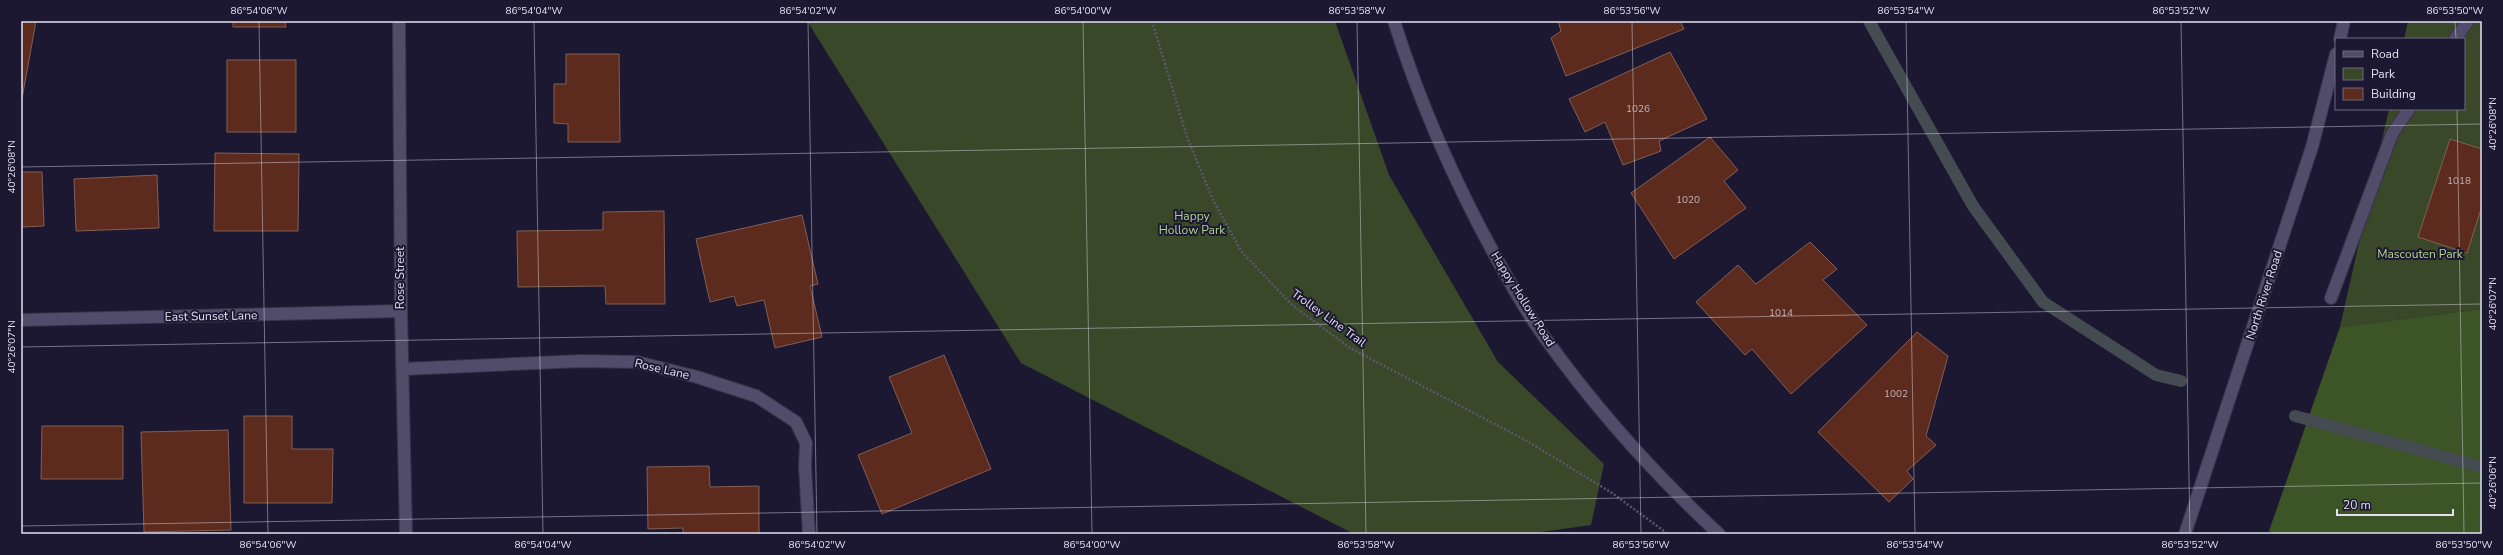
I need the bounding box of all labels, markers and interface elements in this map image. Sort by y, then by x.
text: 86°54'06"W [231,4,287,18]
text: 86°54'04"W [506,4,562,18]
text: 86°54'02"W [780,4,836,18]
text: 86°54'00"W [1055,4,1111,18]
text: 86°53'58"W [1329,4,1385,18]
text: 86°53'56"W [1604,4,1660,18]
text: 86°53'54"W [1878,4,1934,18]
text: 86°53'52"W [2153,4,2209,18]
text: 86°53'50"W [2427,4,2483,18]
legend [2335,38,2465,110]
text: Road [2371,46,2399,62]
text: Park [2371,66,2396,82]
text: Building [2371,86,2416,102]
text: 40°26'08"N [2486,97,2500,151]
house number: 1026 [1626,102,1650,116]
text: 40°26'08"N [5,140,19,194]
house number: 1018 [2447,174,2471,188]
house number: 1020 [1676,193,1700,207]
park label: Happy Hollow Park [1159,208,1226,238]
street label: Rose Street [392,246,408,309]
park label: Mascouten Park [2377,246,2464,262]
street label: Happy Hollow Road [1487,248,1559,350]
street label: North River Road [2242,248,2286,342]
text: 40°26'07"N [2486,277,2500,331]
street label: Trolley Line Trail [1288,285,1370,351]
house number: 1014 [1769,306,1793,320]
street label: East Sunset Lane [165,307,257,325]
text: 40°26'07"N [5,320,19,374]
street label: Rose Lane [633,355,691,383]
house number: 1002 [1884,387,1908,401]
text: 40°26'06"N [2486,456,2500,510]
scale bar [2337,491,2453,517]
text: 20 m [2343,497,2371,513]
text: 86°54'06"W [240,538,296,552]
text: 86°54'04"W [515,538,571,552]
text: 86°54'02"W [789,538,845,552]
text: 86°54'00"W [1064,538,1120,552]
text: 86°53'58"W [1338,538,1394,552]
text: 86°53'56"W [1613,538,1669,552]
text: 86°53'54"W [1887,538,1943,552]
text: 86°53'52"W [2162,538,2218,552]
text: 86°53'50"W [2436,538,2492,552]

